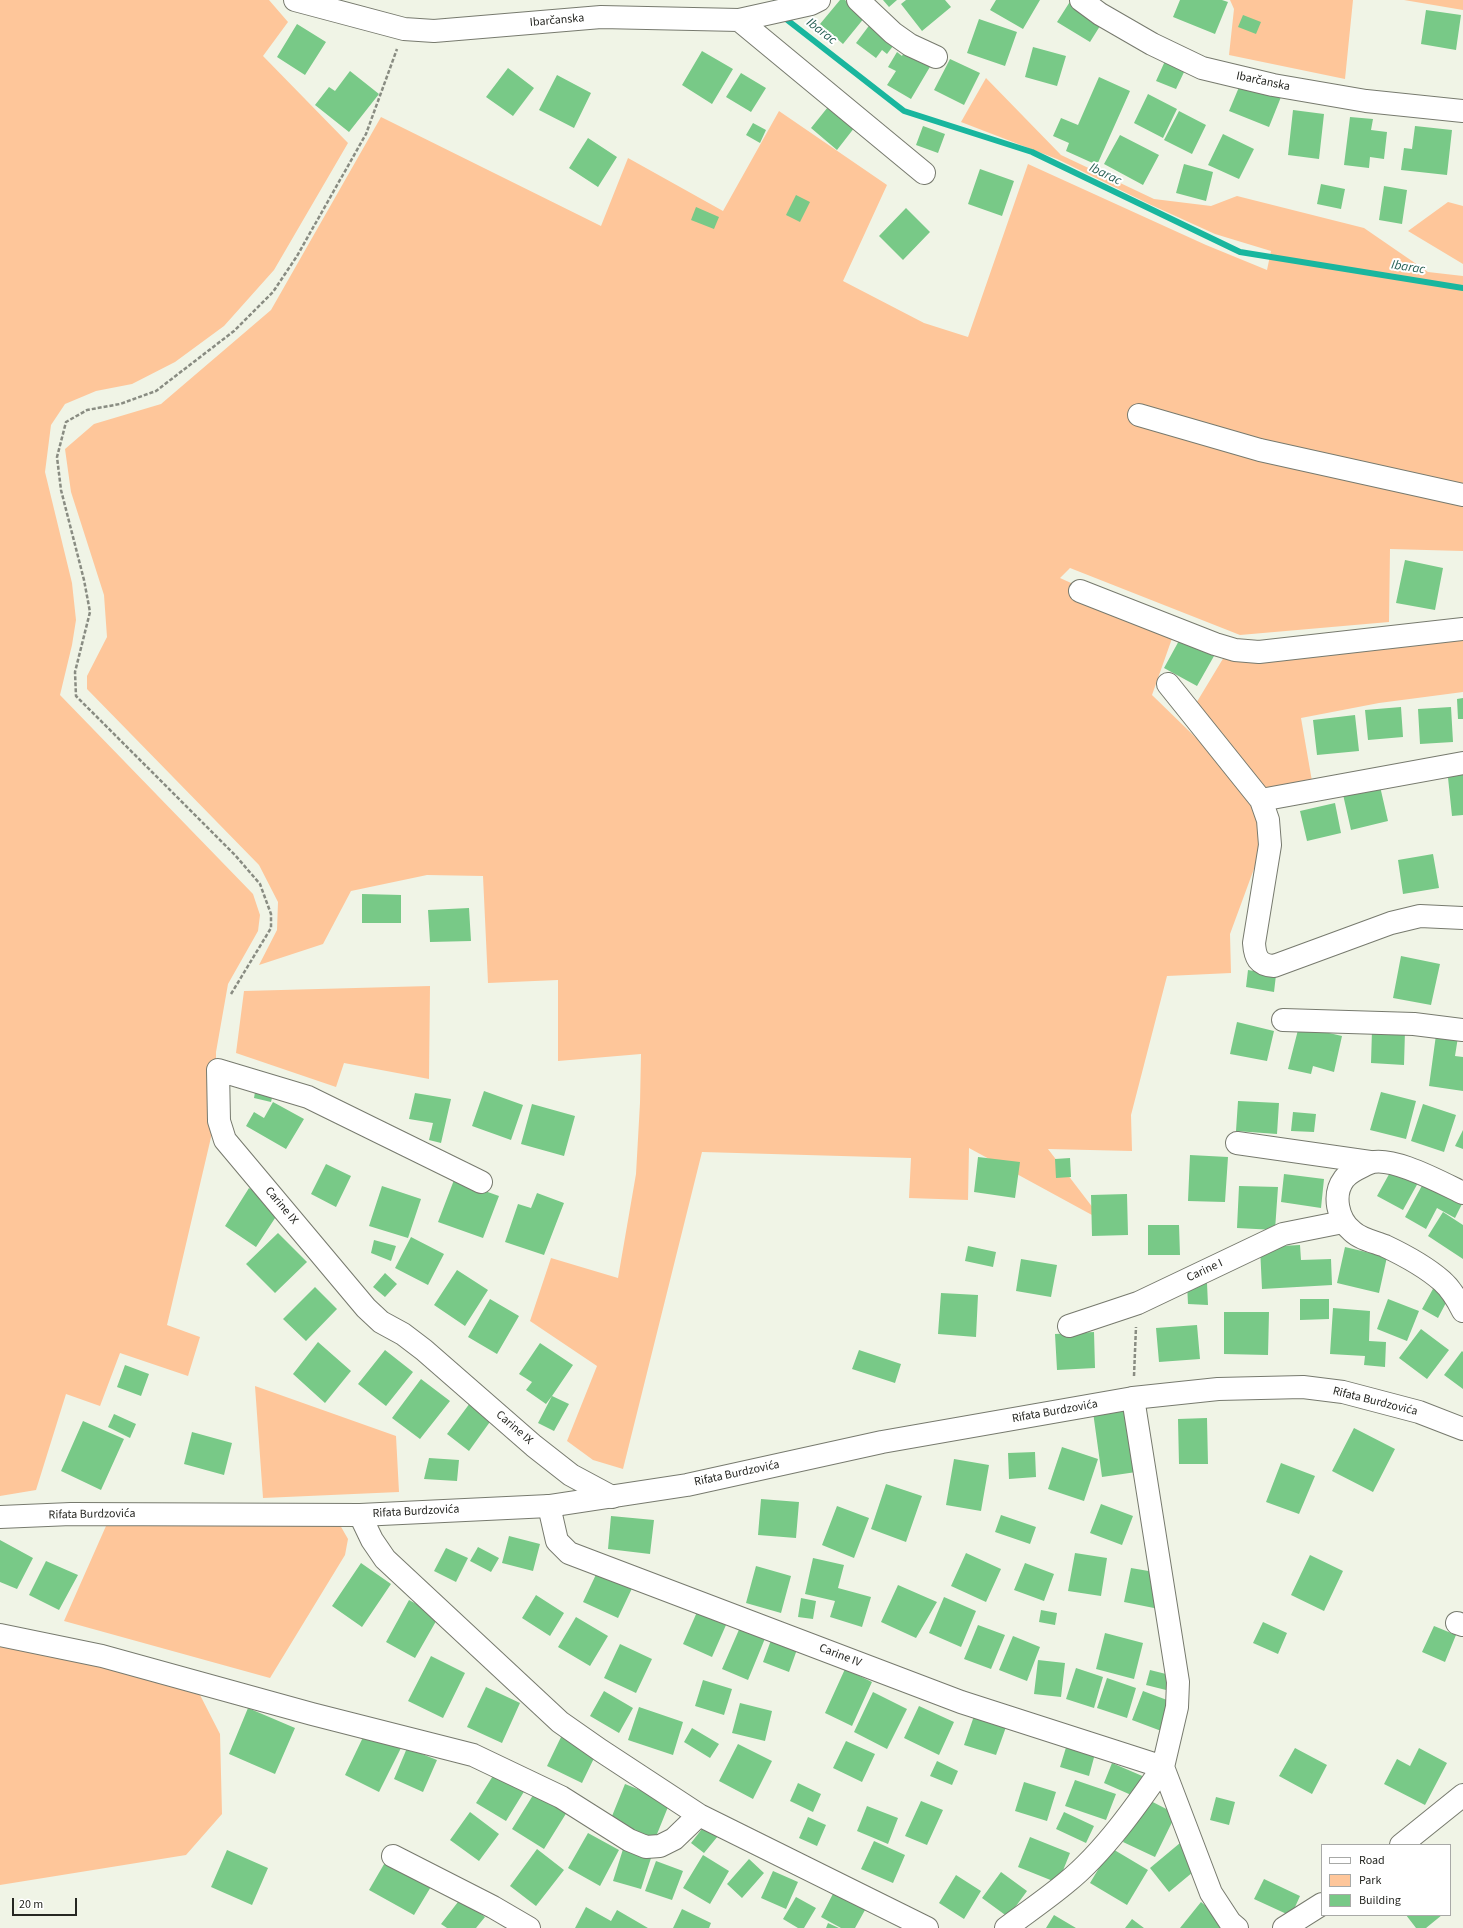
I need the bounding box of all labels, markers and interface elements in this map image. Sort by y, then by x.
street label: Ibarčanska [529,11,585,31]
water label: Ibarac [803,15,839,49]
street label: Ibarčanska [1235,69,1291,95]
water label: Ibarac [1086,161,1124,189]
water label: Ibarac [1390,258,1426,278]
street label: Carine IX [261,1184,301,1228]
street label: Carine I [1185,1256,1225,1286]
street label: Rifata Burdzovića [1331,1385,1419,1419]
street label: Rifata Burdzovića [1011,1397,1099,1427]
street label: Carine IX [493,1408,535,1448]
street label: Rifata Burdzovića [693,1458,781,1490]
street label: Rifata Burdzovića [372,1503,460,1521]
street label: Rifata Burdzovića [48,1507,136,1523]
street label: Carine IV [817,1641,863,1671]
legend [1321,1844,1451,1916]
text: Road [1359,1852,1385,1869]
text: Park [1359,1872,1381,1889]
scale bar [14,1890,79,1916]
text: Building [1359,1892,1401,1909]
text: 20 m [19,1896,43,1913]

